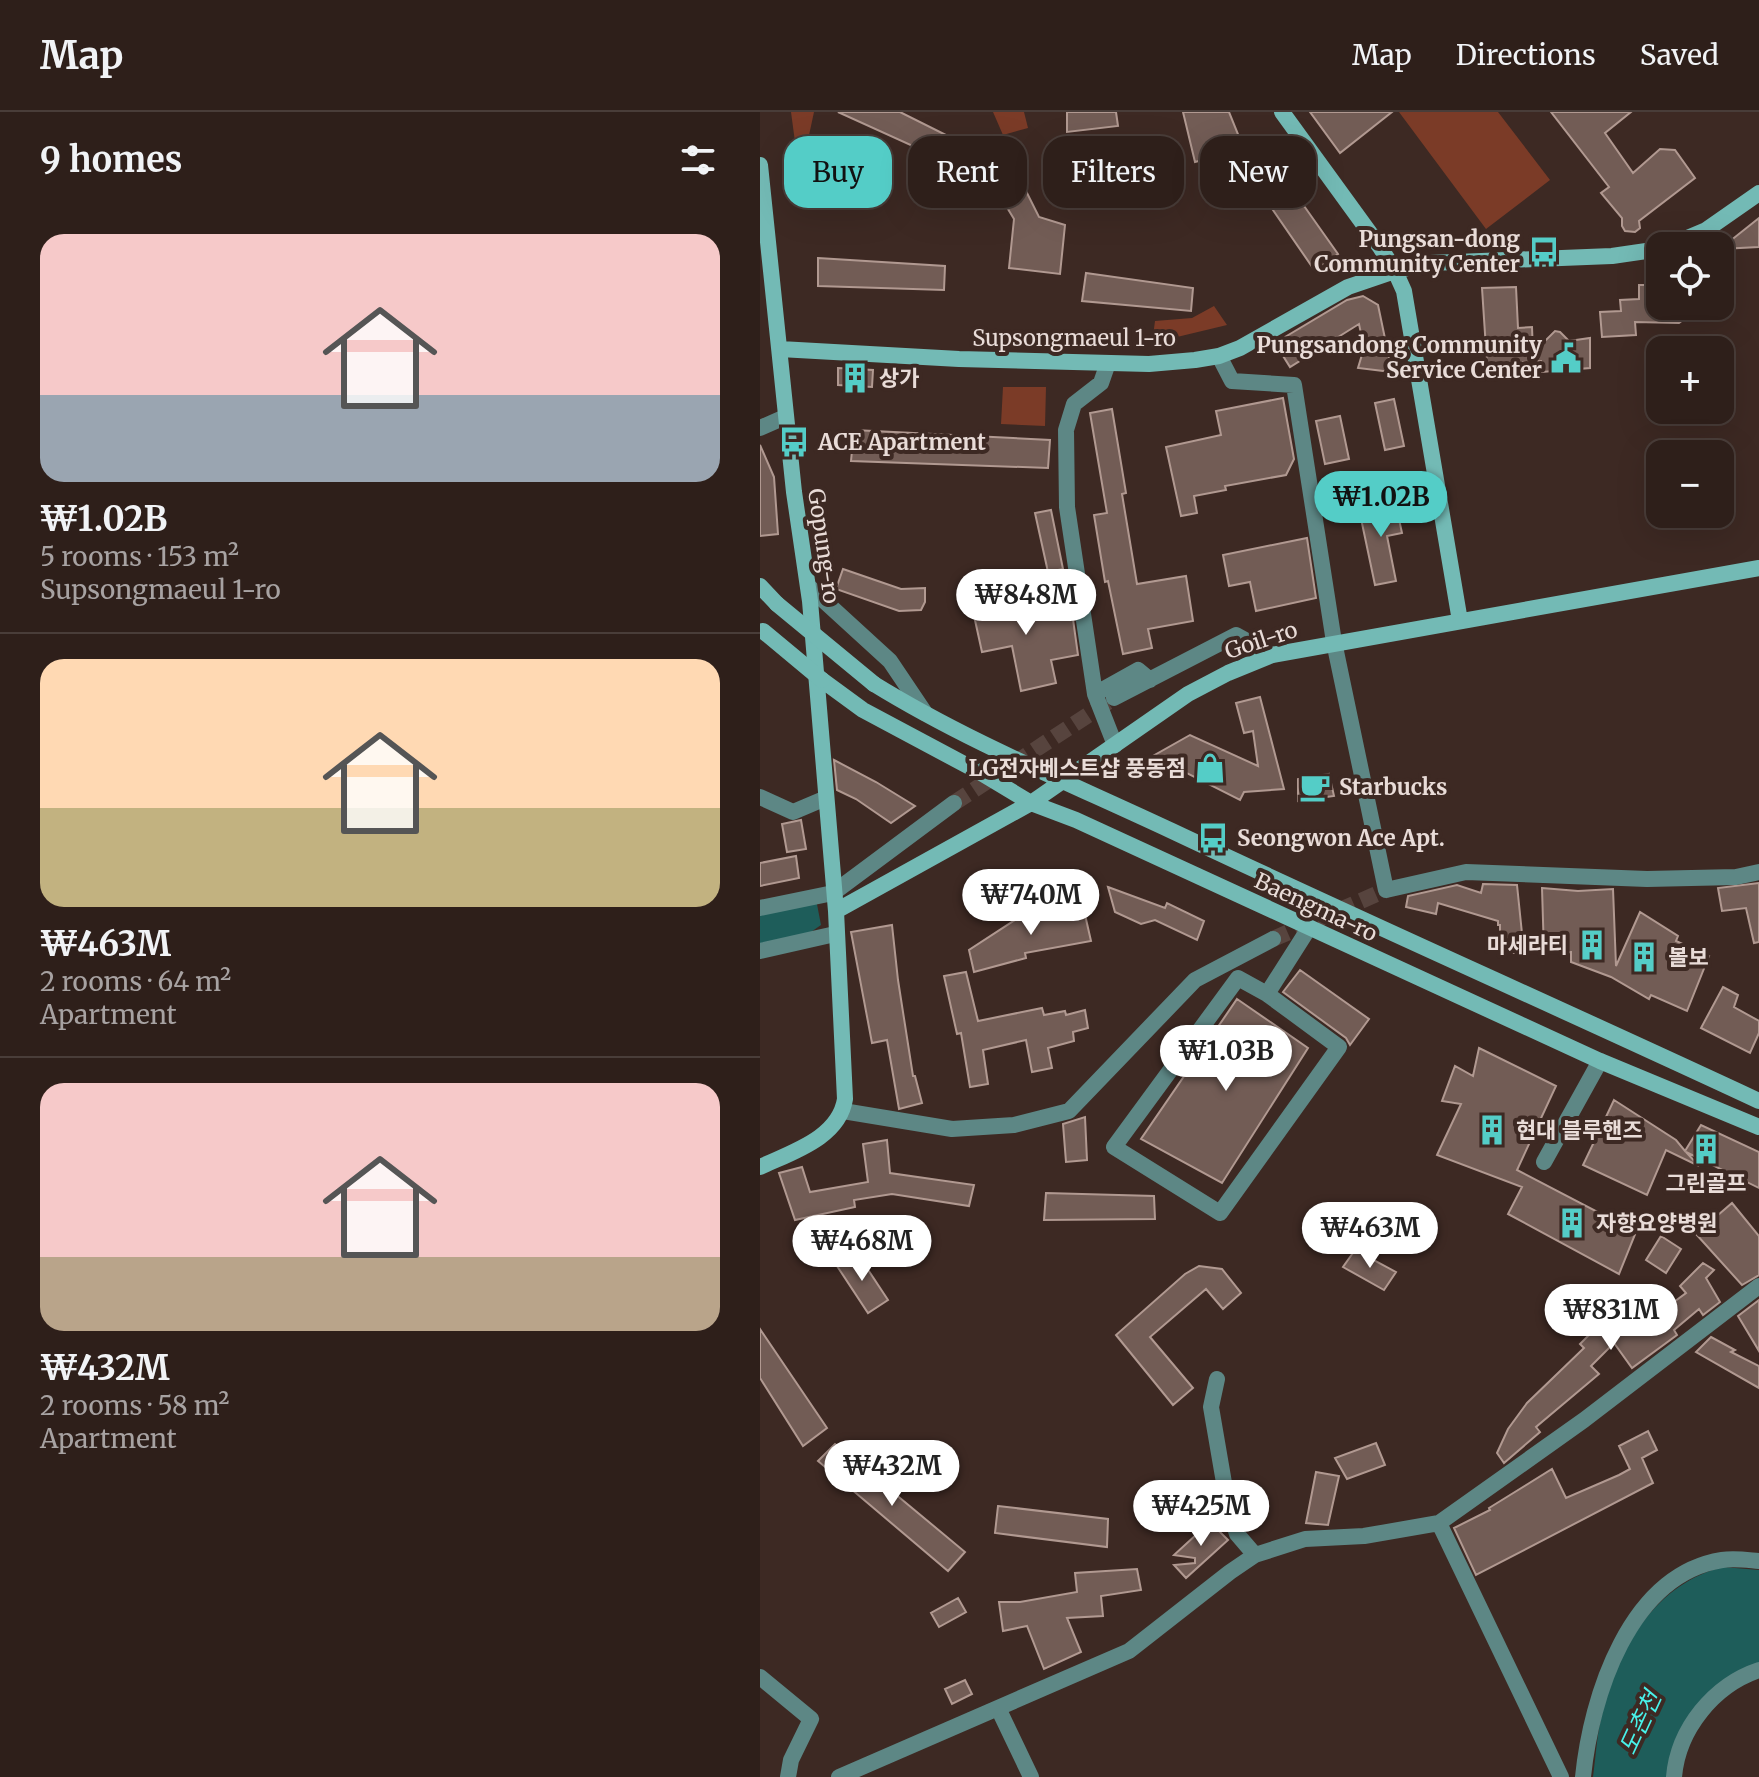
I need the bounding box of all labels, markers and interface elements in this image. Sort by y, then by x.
text: Map [40,32,124,79]
text: Map [1352,37,1412,73]
text: Directions [1456,37,1596,73]
text: Saved [1640,37,1719,73]
chip: Buy [784,136,892,208]
chip: Rent [908,136,1027,208]
chip: Filters [1043,136,1184,208]
chip: New [1200,136,1316,208]
icon: filters [676,138,720,182]
text: 9 homes [40,139,182,181]
place label: Pungsan-dong Community Center [1314,225,1520,278]
map controls [1646,232,1734,528]
button: locate [1646,232,1734,320]
bus stop icon: Pungsan-dong Community Center [1527,235,1561,269]
icon: home [308,286,452,430]
street label: Supsongmaeul 1-ro [972,324,1176,352]
place label: Pungsandong Community Service Center [1256,331,1543,384]
button: + [1646,336,1734,424]
public building icon: Pungsandong Community Service Center [1549,341,1583,375]
building icon: 상가 [838,361,872,395]
place label: 상가 [879,364,919,392]
bus stop icon: ACE Apartment [777,425,811,459]
place label: ACE Apartment [817,428,986,456]
button: − [1646,440,1734,528]
pin: ₩1.02B [1316,471,1446,539]
text: ₩1.02B [1332,480,1430,513]
street label: Gopung-ro [802,487,846,606]
text: ₩1.02B [40,498,167,540]
text: 5 rooms · 153 m² [40,540,239,573]
pin: ₩848M [970,569,1082,637]
text: Supsongmaeul 1-ro [40,573,281,606]
text: ₩848M [974,578,1078,611]
street label: Goil-ro [1221,615,1301,665]
icon: home [308,711,452,855]
shop icon: LG전자베스트샵 풍동점 [1193,751,1227,785]
place label: LG전자베스트샵 풍동점 [968,754,1186,782]
cafe icon: Starbucks [1298,770,1332,804]
place label: Starbucks [1339,773,1447,801]
bus stop icon: Seongwon Ace Apt. [1196,821,1230,855]
place label: Seongwon Ace Apt. [1237,824,1445,852]
street label: Baengma-ro [1250,866,1382,948]
pin: ₩740M [975,869,1087,937]
text: ₩740M [980,878,1082,911]
text: ₩463M [40,923,171,965]
building icon: 마세라티 [1575,928,1609,962]
place label: 마세라티 [1487,931,1568,959]
building icon: 볼보 [1627,940,1661,974]
place label: 볼보 [1668,943,1708,971]
text: 2 rooms · 64 m² [40,965,231,998]
text: Apartment [40,998,177,1031]
pin: ₩1.03B [1161,1025,1291,1093]
text: ₩1.03B [1178,1034,1274,1067]
building icon: 현대 블루핸즈 [1475,1113,1509,1147]
place label: 현대 블루핸즈 [1516,1116,1643,1144]
building icon: 그린골프 [1689,1132,1723,1166]
icon: home [308,1135,452,1279]
place label: 그린골프 [1666,1169,1746,1197]
pin: ₩463M [1314,1202,1426,1270]
building icon: 자향요양병원 [1555,1206,1589,1240]
place label: 자향요양병원 [1596,1209,1717,1237]
text: ₩463M [1320,1211,1420,1244]
pin: ₩468M [806,1215,918,1283]
text: ₩468M [810,1224,914,1257]
pin: ₩831M [1555,1284,1667,1352]
text: ₩831M [1563,1293,1659,1326]
text: ₩432M [40,1347,170,1389]
text: 2 rooms · 58 m² [40,1389,229,1422]
text: Apartment [40,1422,177,1455]
pin: ₩432M [836,1440,948,1508]
text: ₩432M [842,1449,942,1482]
pin: ₩425M [1145,1480,1257,1548]
text: ₩425M [1151,1489,1251,1522]
water label: 도촌천 [1612,1684,1669,1760]

